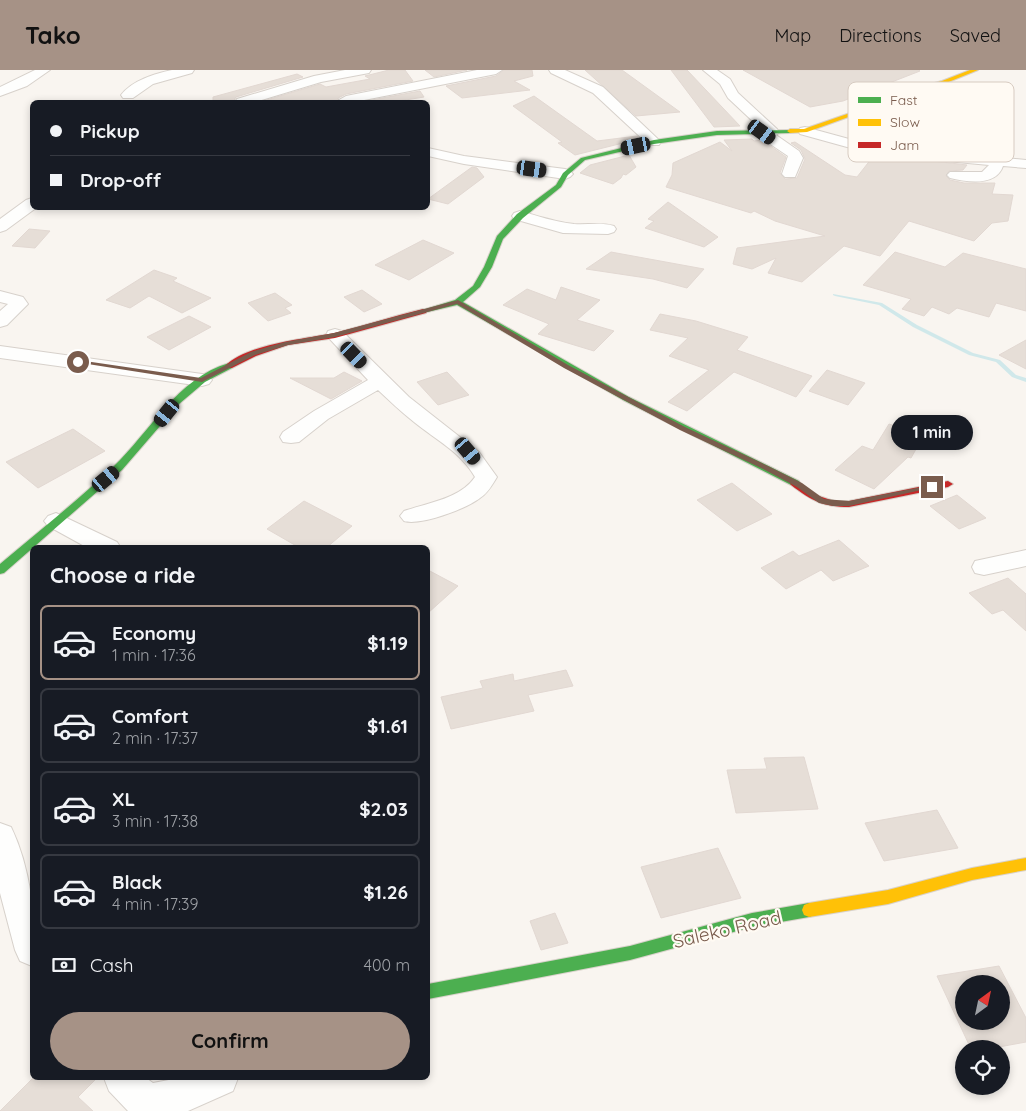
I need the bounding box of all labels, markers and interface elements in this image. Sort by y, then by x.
text: Tako [25,20,81,50]
text: Map [774,24,811,47]
text: Directions [839,24,922,47]
text: Saved [950,24,1001,47]
legend [848,82,1014,162]
text: Fast [890,91,918,109]
text: Slow [890,113,920,131]
car [745,117,778,147]
text: Pickup [80,119,140,143]
car [619,136,652,156]
text: Jam [890,136,919,154]
car [516,159,547,179]
text: Drop-off [80,168,161,192]
car [338,339,369,371]
route start [67,351,89,373]
car [151,397,182,429]
callout: 1 min [891,414,973,450]
text: 1 min [913,422,951,442]
car [452,435,483,467]
car [89,464,122,494]
route end [921,476,943,498]
text: Choose a ride [50,561,195,589]
icon: car [52,620,97,665]
text: Economy [112,621,196,645]
text: $1.19 [367,631,408,655]
text: 1 min · 17:36 [112,645,196,665]
icon: car [52,703,97,748]
text: Comfort [112,704,189,728]
text: $1.61 [367,714,408,738]
text: 2 min · 17:37 [112,728,198,748]
icon: car [52,786,97,831]
text: XL [112,787,135,811]
text: $2.03 [359,797,408,821]
text: 3 min · 17:38 [112,811,198,831]
icon: car [52,869,97,914]
text: Black [112,870,162,894]
text: $1.26 [363,880,408,904]
text: 4 min · 17:39 [112,894,198,914]
street label: Saleko Road [670,905,784,953]
icon: cash [50,951,78,979]
text: Cash [90,953,134,977]
text: 400 m [364,955,410,975]
north arrow [955,975,1010,1030]
map controls [955,975,1010,1095]
button: Confirm [50,1012,410,1070]
button: locate [955,1040,1010,1095]

